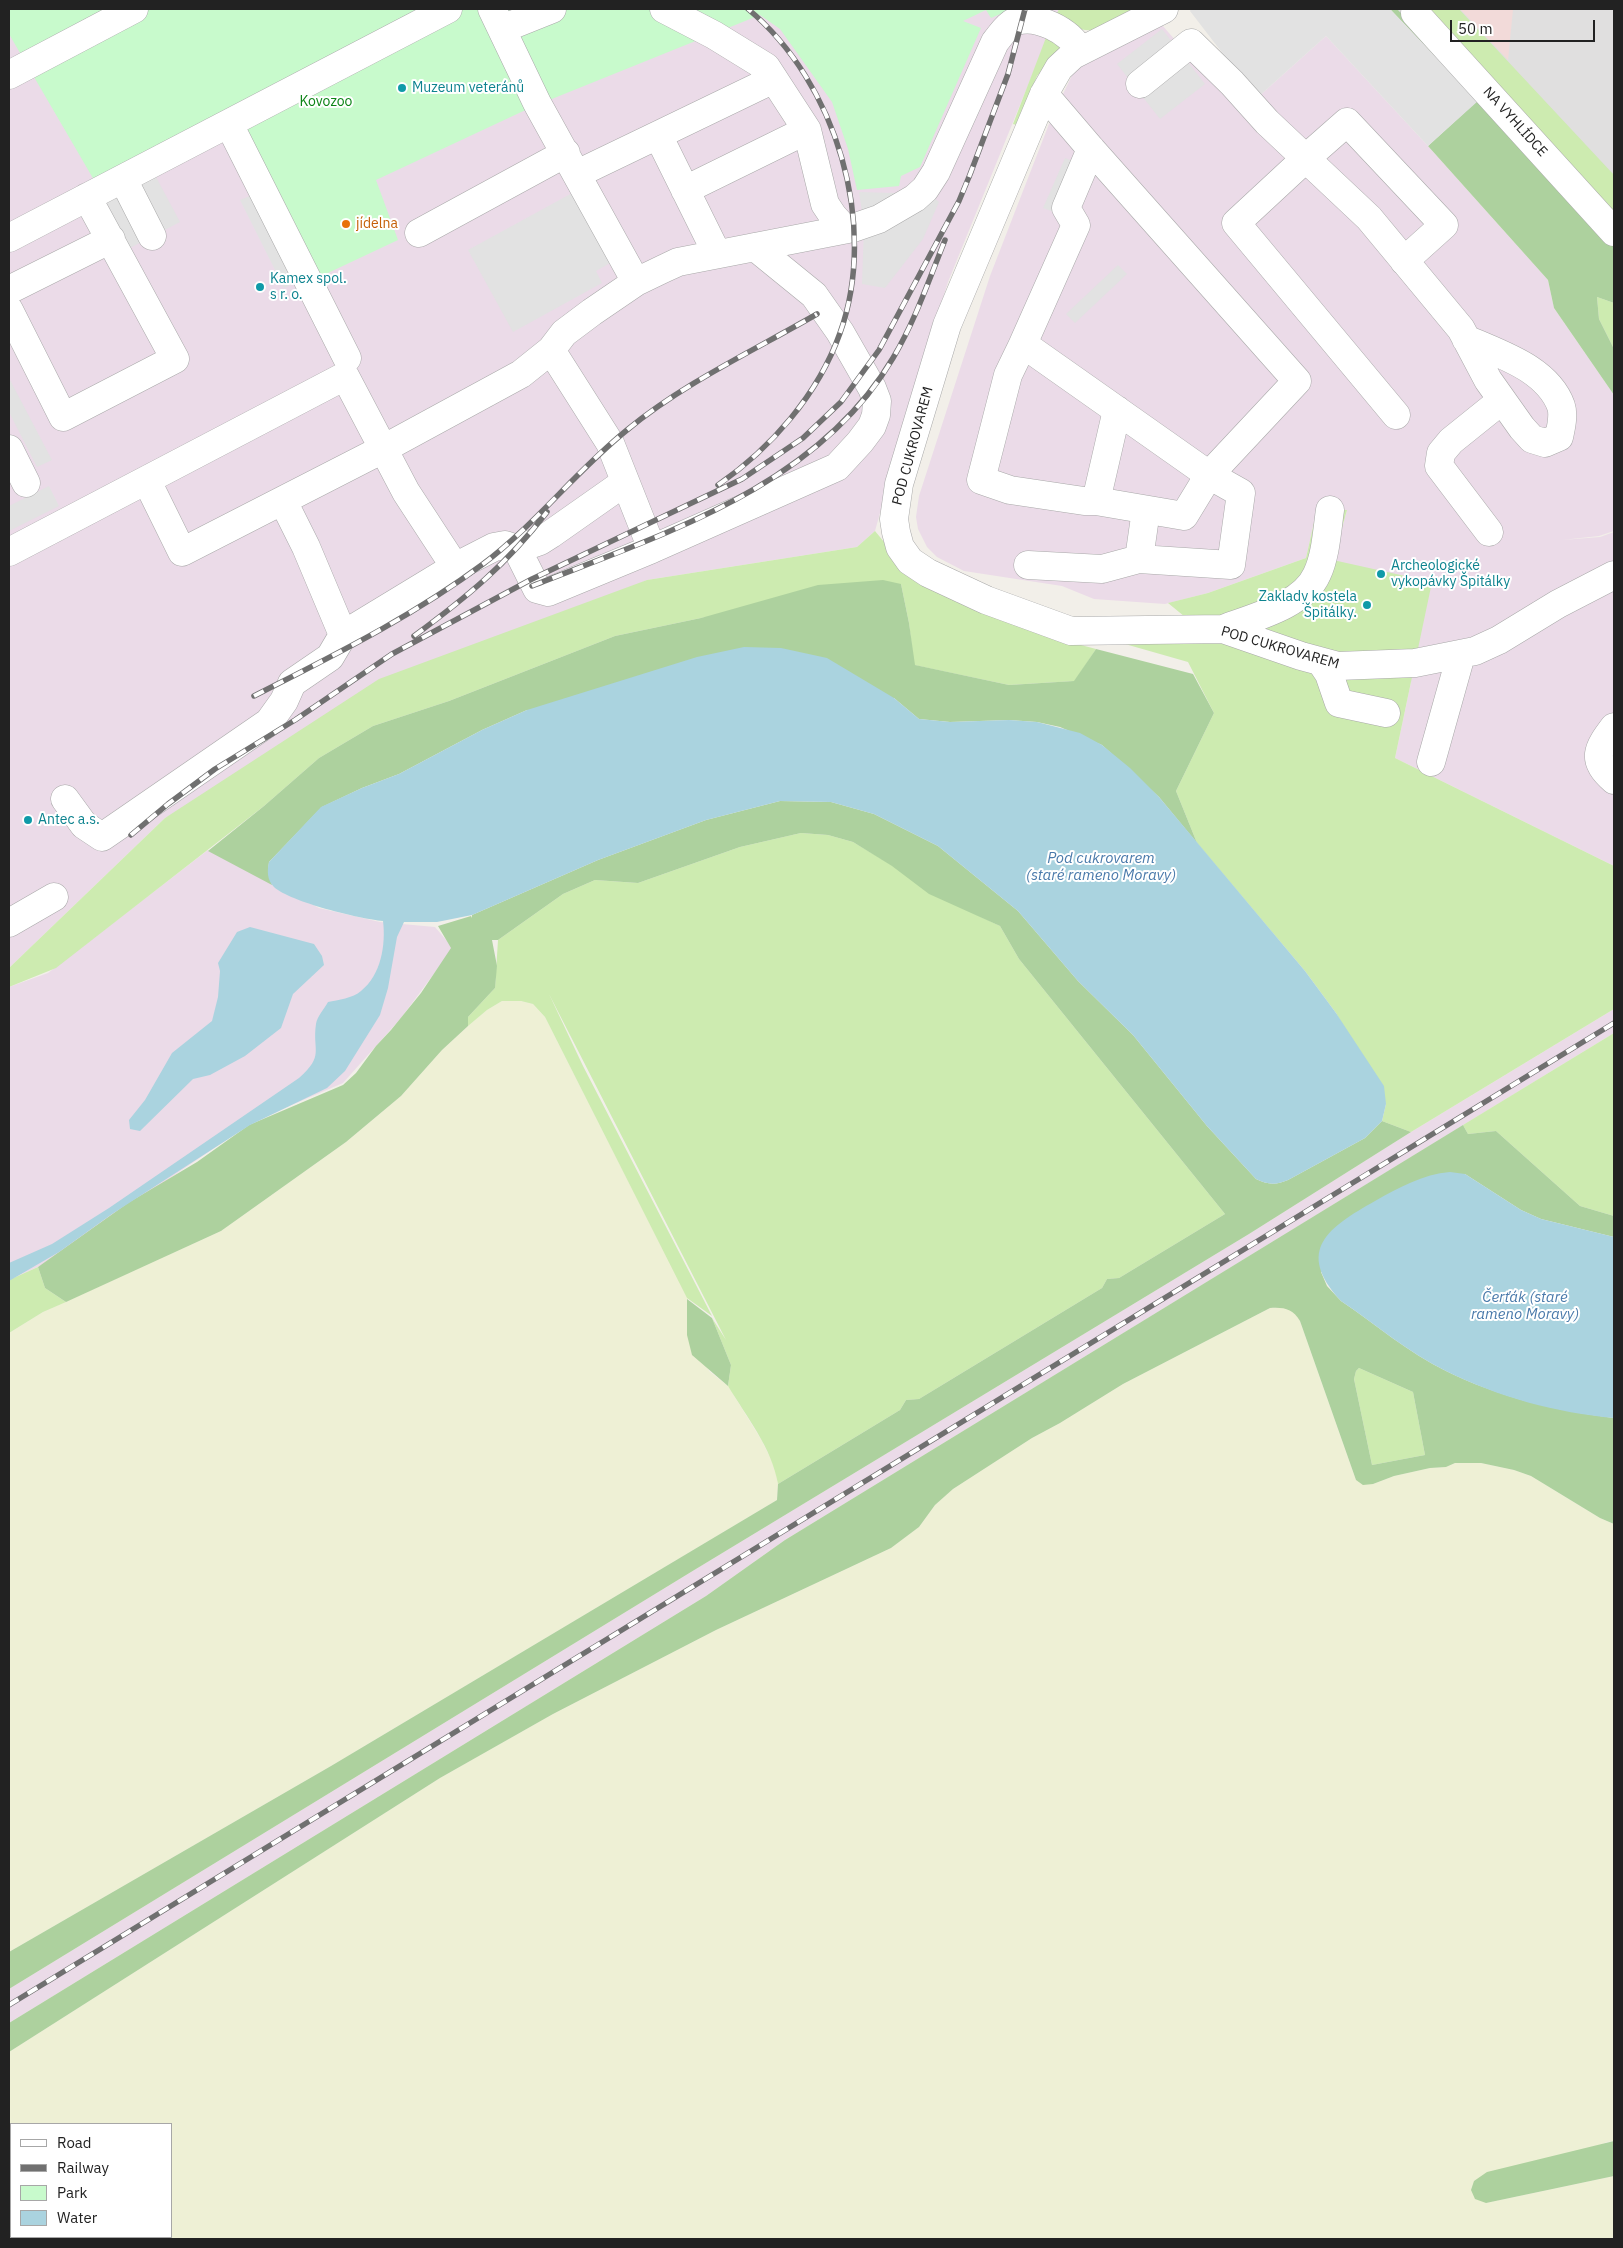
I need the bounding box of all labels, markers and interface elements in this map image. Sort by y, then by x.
scale bar [1453,10,1598,42]
text: 50 m [1458,19,1493,38]
place label: Muzeum veteránů [412,80,524,96]
marker: Muzeum veteránů [396,82,408,94]
street label: NA VYHLÍDCE [1479,84,1551,160]
park label: Kovozoo [300,94,352,110]
place label: jídelna [356,216,398,232]
marker: jídelna [340,218,352,230]
place label: Kamex spol. s r. o. [270,271,347,304]
marker: Kamex spol. s r. o. [254,281,266,293]
street label: POD CUKROVAREM [889,385,937,507]
place label: Archeologické vykopávky Špitálky [1391,558,1510,590]
marker: Archeologické vykopávky Špitálky [1375,568,1387,580]
place label: Zaklady kostela Špitálky. [1259,589,1357,622]
marker: Zaklady kostela Špitálky. [1361,599,1373,611]
street label: POD CUKROVAREM [1219,623,1341,673]
place label: Antec a.s. [38,812,100,828]
marker: Antec a.s. [22,814,34,826]
water label: Pod cukrovarem (staré rameno Moravy) [1026,850,1176,885]
water label: Čerťák (staré rameno Moravy) [1471,1289,1579,1324]
legend [10,2123,172,2238]
text: Road [57,2133,92,2152]
text: Railway [57,2158,109,2177]
text: Park [57,2183,87,2202]
text: Water [57,2208,97,2227]

